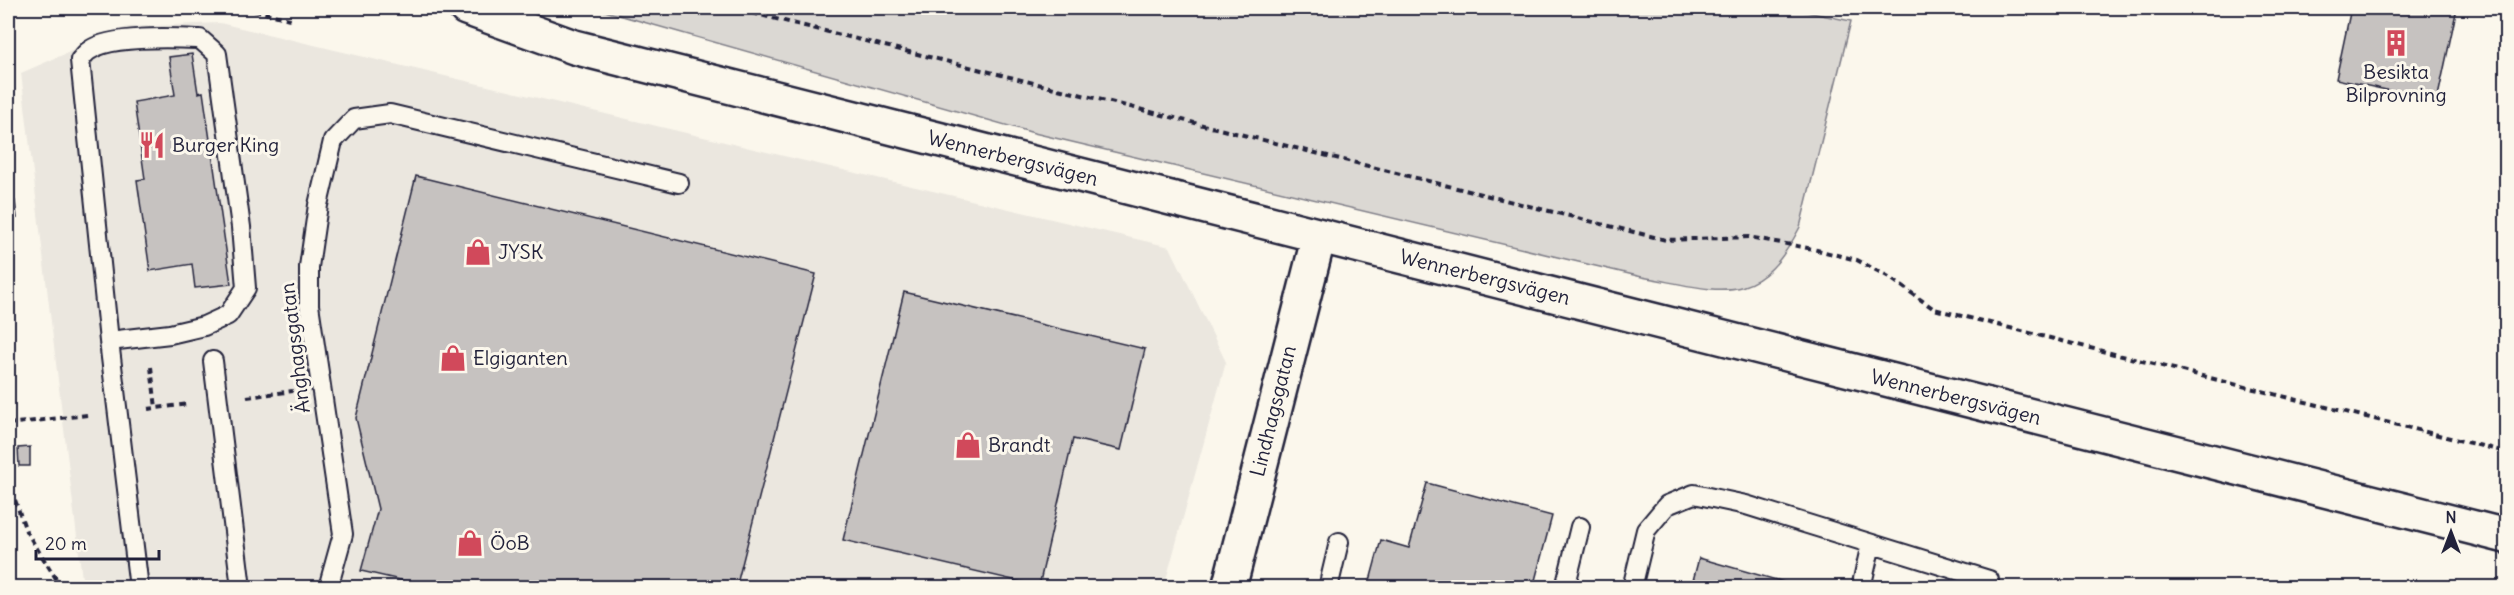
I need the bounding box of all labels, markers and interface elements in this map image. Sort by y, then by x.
building icon: Besikta Bilprovning [2381,28,2411,58]
place label: Besikta Bilprovning [2345,59,2447,107]
street label: Wennerbergsvägen [925,124,1101,191]
restaurant icon: Burger King [137,130,167,160]
place label: Burger King [172,132,279,157]
shop icon: JYSK [463,237,493,267]
place label: JYSK [498,239,544,264]
street label: Wennerbergsvägen [1397,243,1573,310]
street label: Änghagsgatan [274,282,315,415]
shop icon: Elgiganten [438,343,468,373]
street label: Lindhagsgatan [1244,343,1301,479]
place label: Elgiganten [473,345,568,370]
street label: Wennerbergsvägen [1868,363,2044,430]
shop icon: Brandt [953,430,983,460]
place label: Brandt [988,432,1051,457]
north arrow [2421,502,2481,562]
text: N [2445,507,2457,527]
scale bar [36,523,159,561]
shop icon: ÖoB [455,528,485,558]
place label: ÖoB [490,530,530,555]
text: 20 m [45,532,87,555]

